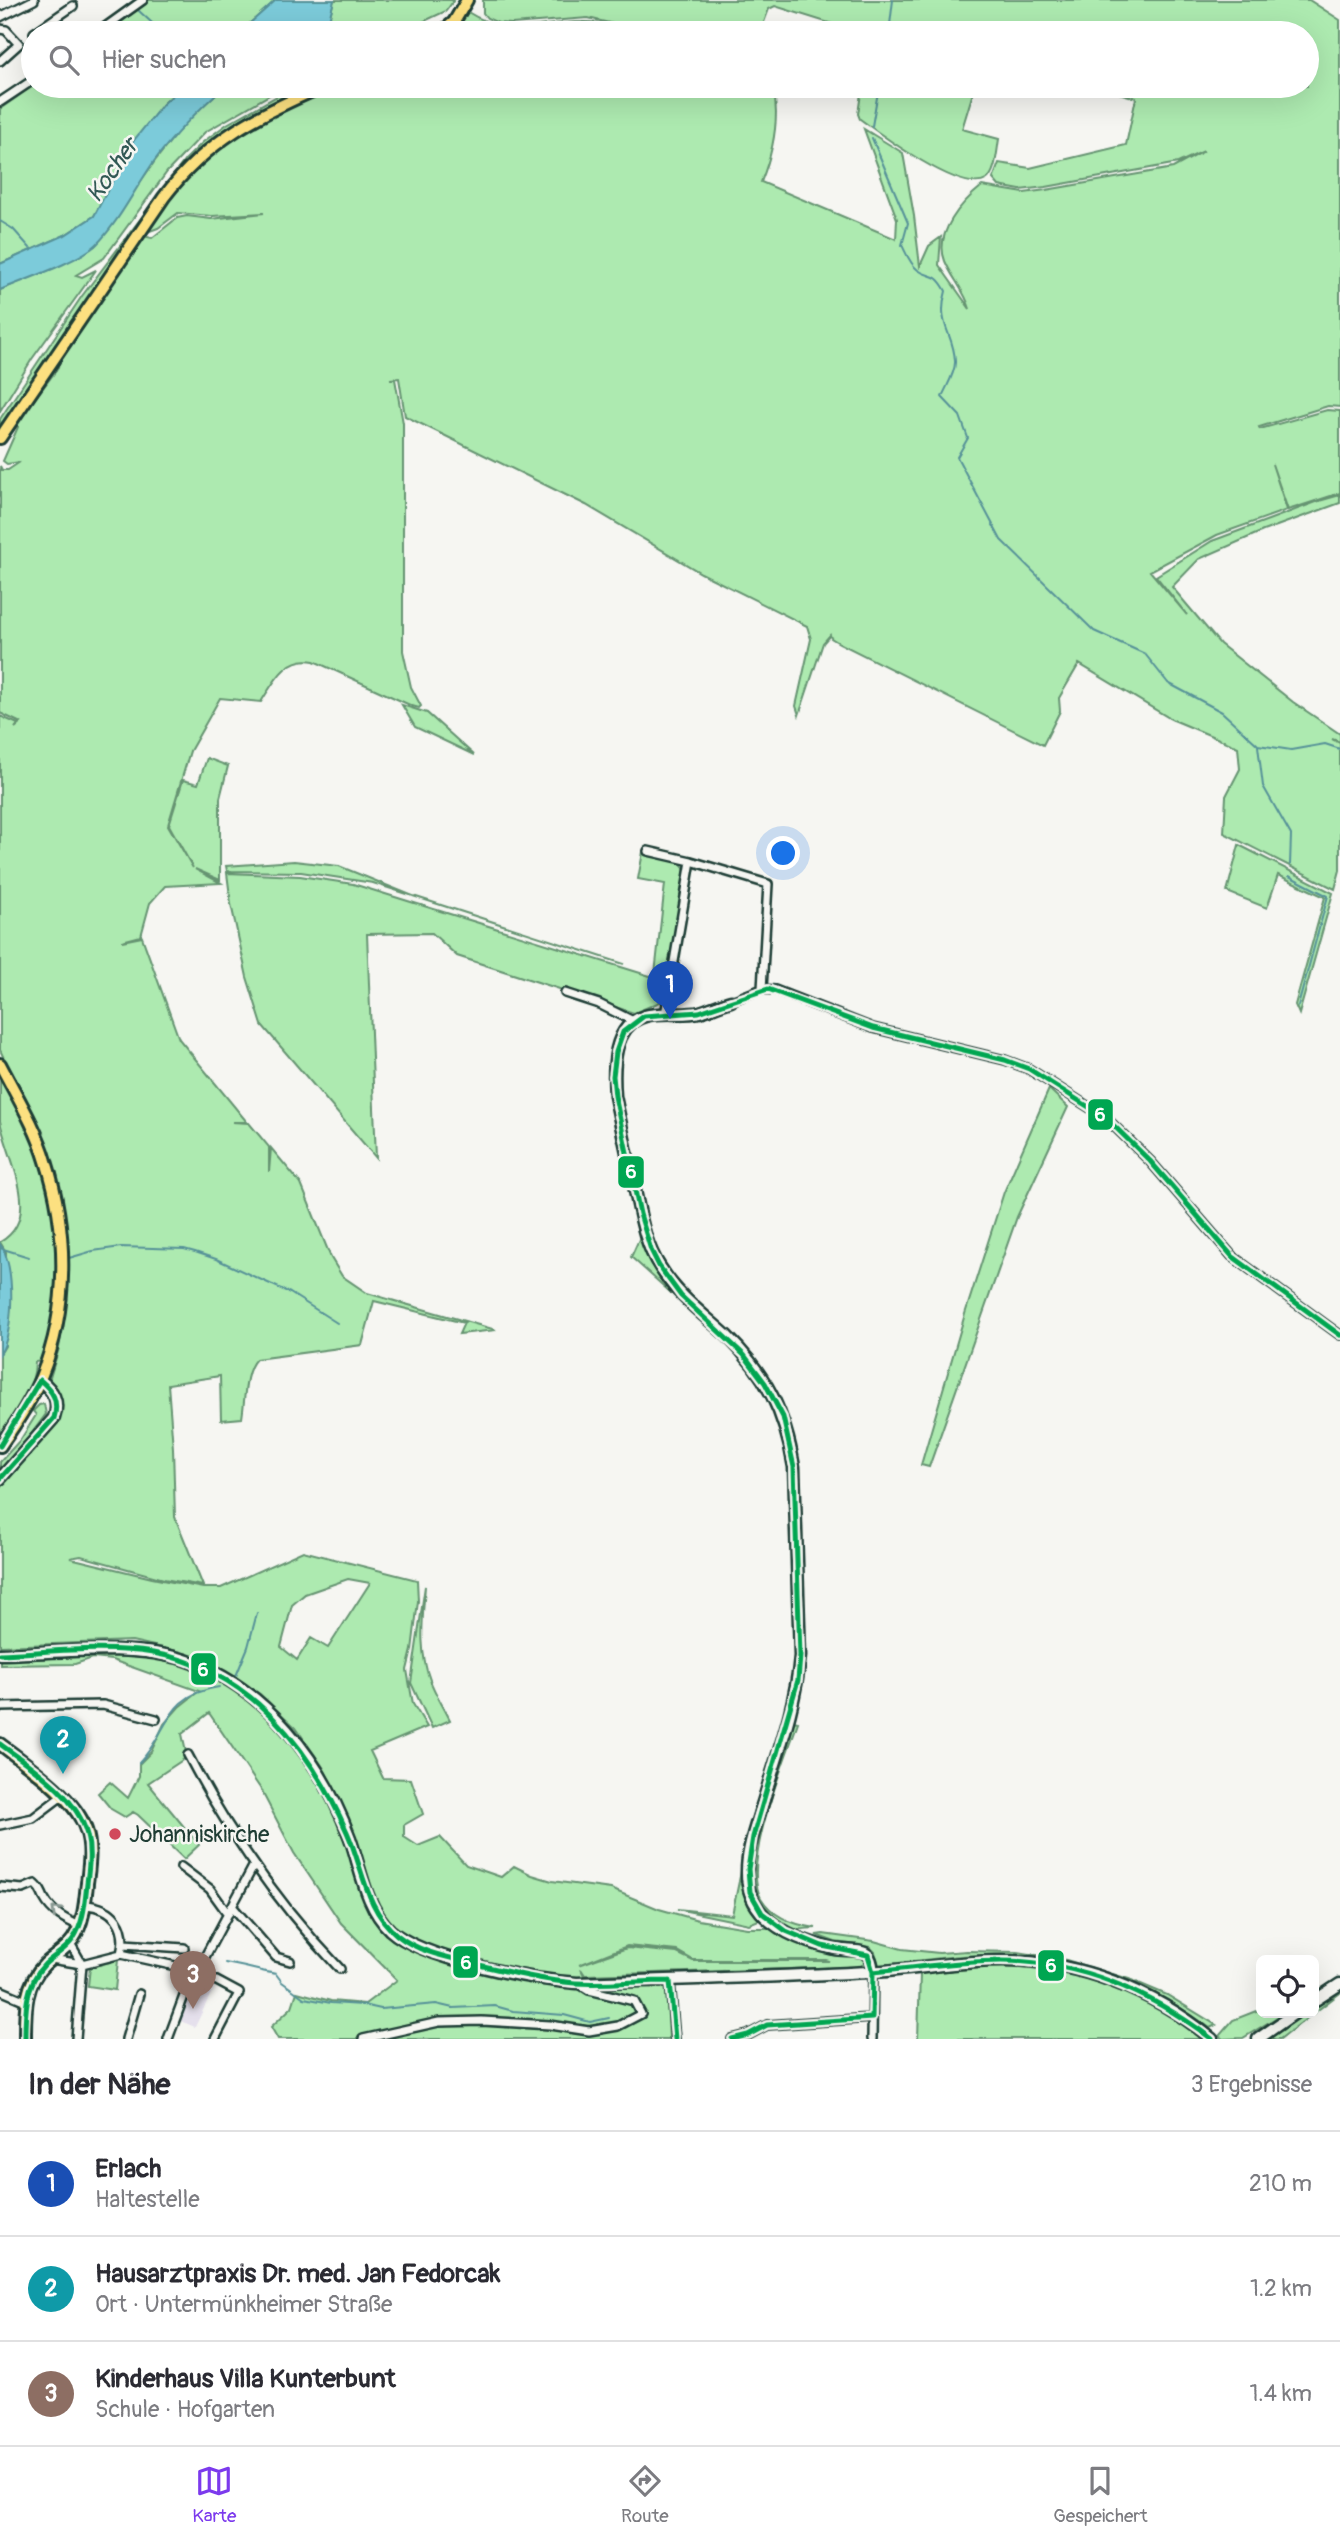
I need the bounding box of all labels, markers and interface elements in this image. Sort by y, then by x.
search box [21,21,1319,98]
icon: search [45,41,83,79]
text: Hier suchen [101,44,226,76]
water label: Kocher [80,130,147,208]
your location [766,836,800,870]
pin: 1 [647,961,693,1019]
line badge: 6 [1087,1098,1114,1131]
text: 6 [1094,1103,1106,1127]
line badge: 6 [617,1155,645,1189]
text: 6 [625,1160,637,1184]
line badge: 6 [190,1652,217,1686]
text: 6 [197,1658,209,1682]
pin: 2 [40,1716,86,1774]
place label: Johanniskirche [129,1820,270,1849]
marker: Johanniskirche [107,1826,123,1842]
one-way arrow [51,1906,64,1919]
line badge: 6 [452,1945,479,1979]
line badge: 6 [1037,1949,1065,1982]
pin: 3 [170,1951,216,2009]
text: 6 [460,1951,472,1975]
text: 6 [1045,1954,1057,1978]
map controls [1256,1955,1319,2018]
button: locate [1256,1955,1319,2018]
text: In der Nähe [28,2066,170,2103]
text: 3 Ergebnisse [1191,2070,1312,2099]
text: Erlach [95,2153,161,2185]
text: 1 [47,2169,56,2198]
text: 210 m [1249,2169,1312,2198]
text: Haltestelle [95,2185,200,2214]
text: Hausarztpraxis Dr. med. Jan Fedorcak [95,2258,500,2290]
text: 2 [45,2274,57,2303]
text: 1.2 km [1250,2274,1312,2303]
text: Ort · Untermünkheimer Straße [95,2290,392,2319]
text: Kinderhaus Villa Kunterbunt [95,2363,396,2395]
text: 3 [45,2379,57,2408]
text: 1.4 km [1250,2379,1312,2408]
text: Schule · Hofgarten [95,2395,275,2424]
tab: Karte [192,2462,236,2528]
tab: Route [621,2462,669,2528]
tab: Gespeichert [1053,2462,1148,2528]

